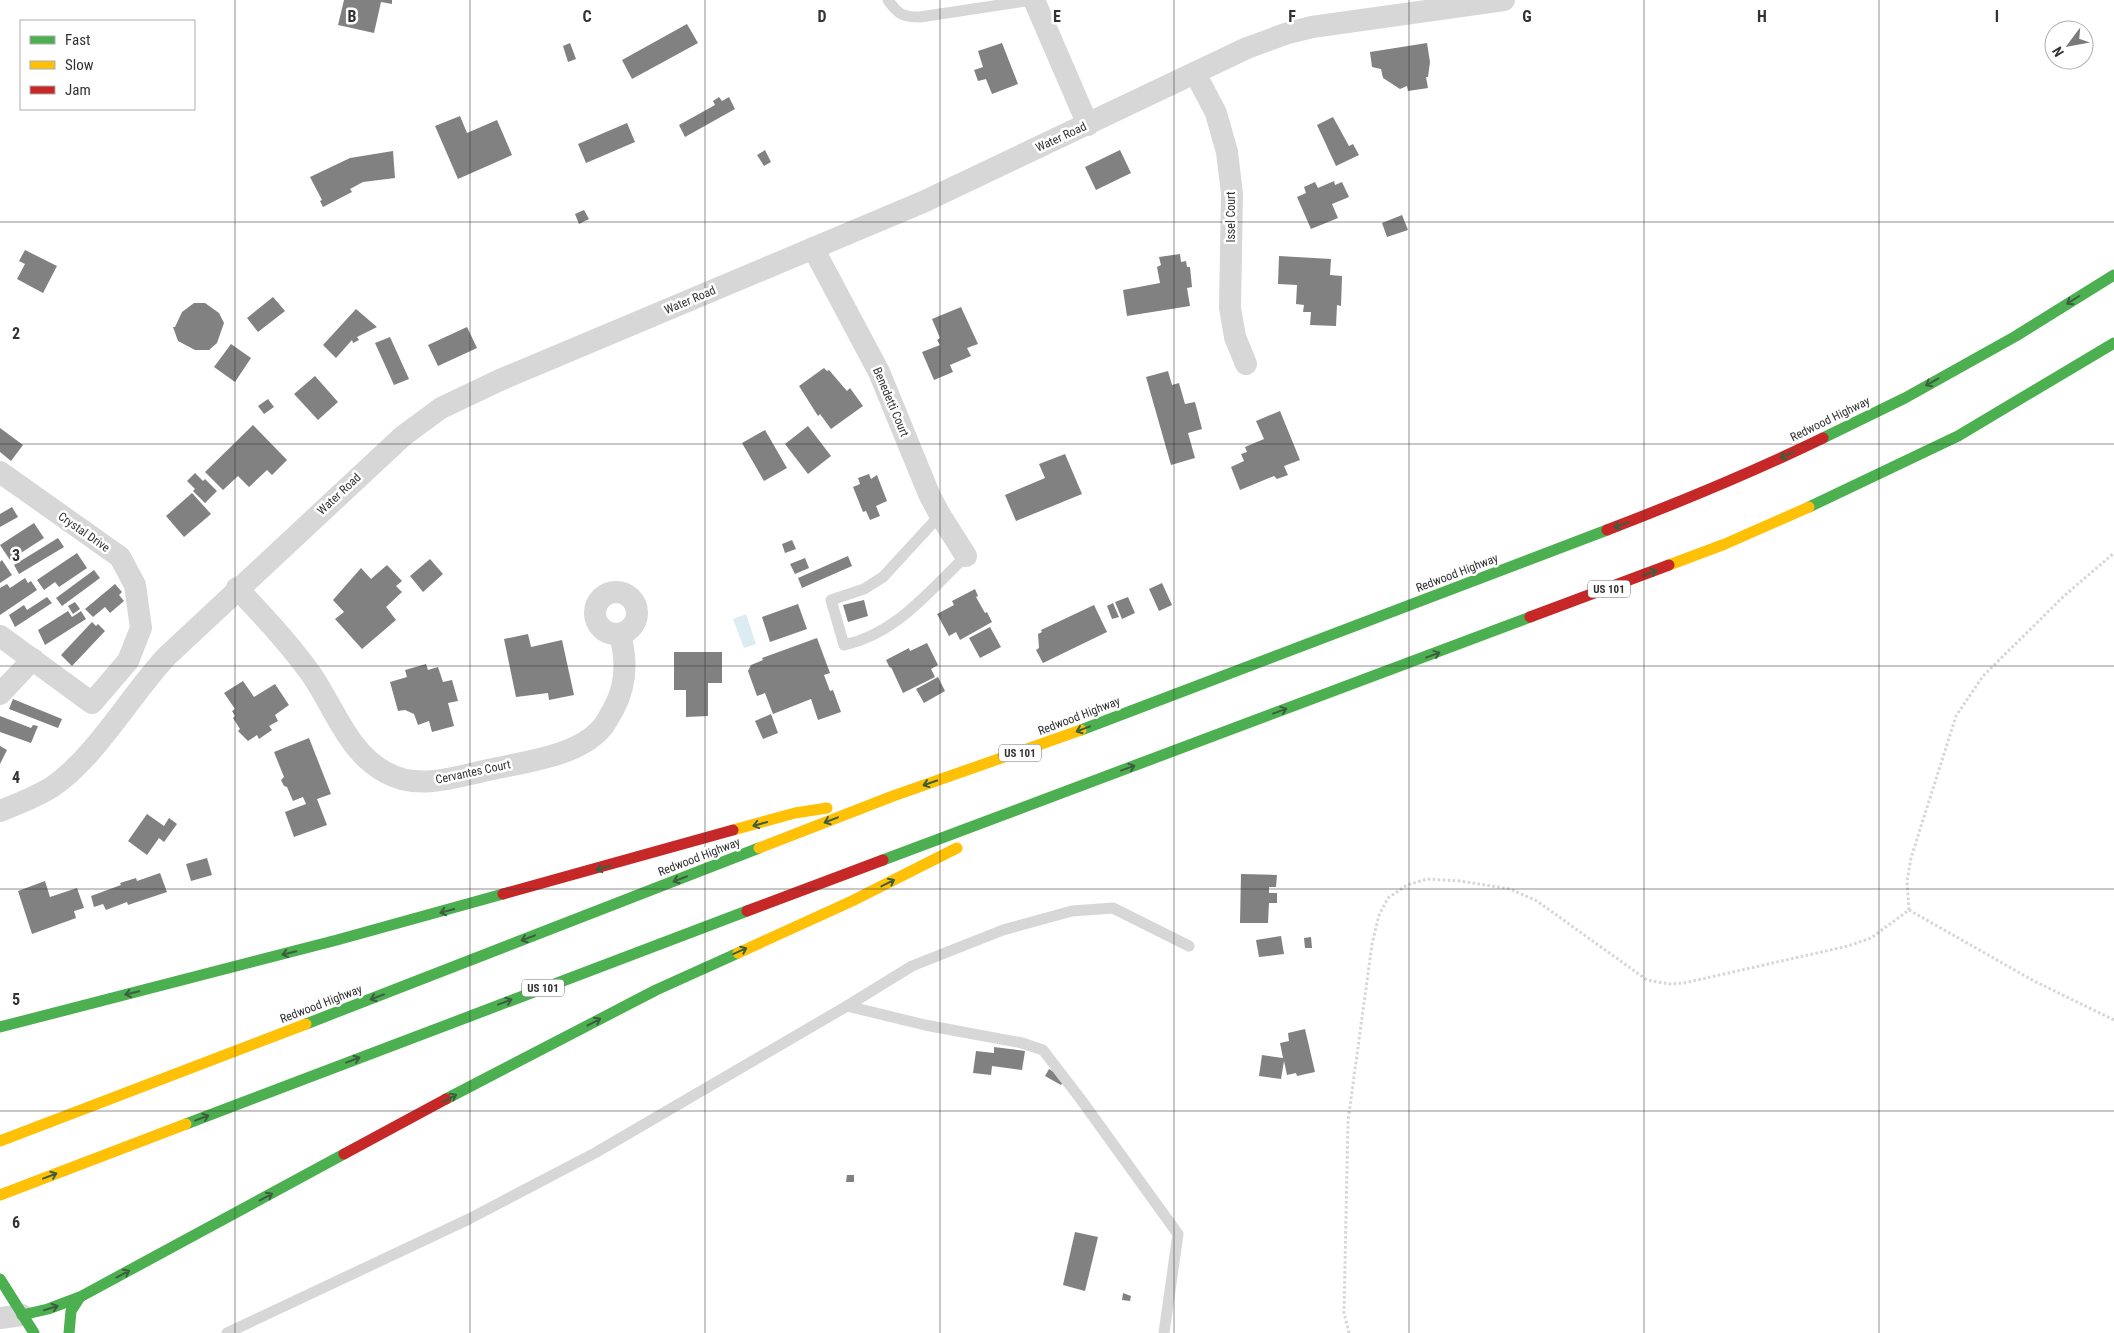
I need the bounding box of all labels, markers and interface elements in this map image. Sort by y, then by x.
text: B [348,7,357,26]
text: C [582,7,592,26]
text: D [817,7,827,26]
text: E [1053,7,1061,26]
text: F [1288,7,1296,26]
text: G [1522,7,1532,26]
text: H [1757,7,1767,26]
text: I [1995,7,1999,26]
legend [20,20,195,110]
north arrow [2044,20,2094,70]
text: Fast [65,31,90,49]
text: N [2049,44,2067,60]
text: Slow [65,56,94,74]
text: Jam [65,81,91,99]
street label: Water Road [1033,119,1089,155]
street label: Issel Court [1224,191,1238,243]
street label: Water Road [662,283,718,317]
one-way arrow [2066,296,2080,306]
text: 2 [12,324,20,343]
street label: Benedetti Court [870,365,912,439]
one-way arrow [1926,378,1940,388]
street label: Redwood Highway [1788,394,1872,444]
one-way arrow [1780,451,1795,460]
street label: Water Road [314,470,364,518]
street label: Crystal Drive [55,509,113,555]
one-way arrow [1614,520,1629,530]
text: 3 [12,546,20,565]
street label: Redwood Highway [1414,551,1500,595]
one-way arrow [1642,568,1657,577]
road number: US 101 [1588,580,1630,598]
one-way arrow [1424,650,1440,659]
street label: Redwood Highway [1036,694,1122,738]
one-way arrow [1272,706,1288,715]
one-way arrow [1076,725,1091,735]
road number: US 101 [999,744,1041,761]
street label: Cervantes Court [434,757,512,787]
one-way arrow [1120,763,1135,772]
text: 4 [12,768,20,787]
one-way arrow [922,779,938,788]
one-way arrow [824,816,839,825]
one-way arrow [752,819,768,829]
street label: Redwood Highway [656,835,742,879]
one-way arrow [596,863,612,873]
one-way arrow [673,875,688,884]
one-way arrow [880,878,895,888]
one-way arrow [439,907,455,916]
one-way arrow [521,934,537,943]
one-way arrow [732,945,747,955]
one-way arrow [282,948,298,958]
road number: US 101 [522,980,564,996]
street label: Redwood Highway [278,982,364,1026]
one-way arrow [124,989,140,998]
text: 5 [12,990,20,1009]
one-way arrow [370,993,385,1002]
one-way arrow [498,997,513,1006]
one-way arrow [586,1017,601,1026]
one-way arrow [345,1055,361,1064]
one-way arrow [443,1093,458,1103]
one-way arrow [193,1113,209,1122]
one-way arrow [42,1171,57,1180]
one-way arrow [258,1192,273,1202]
text: 6 [12,1213,20,1232]
one-way arrow [115,1269,130,1279]
one-way arrow [43,1303,59,1312]

